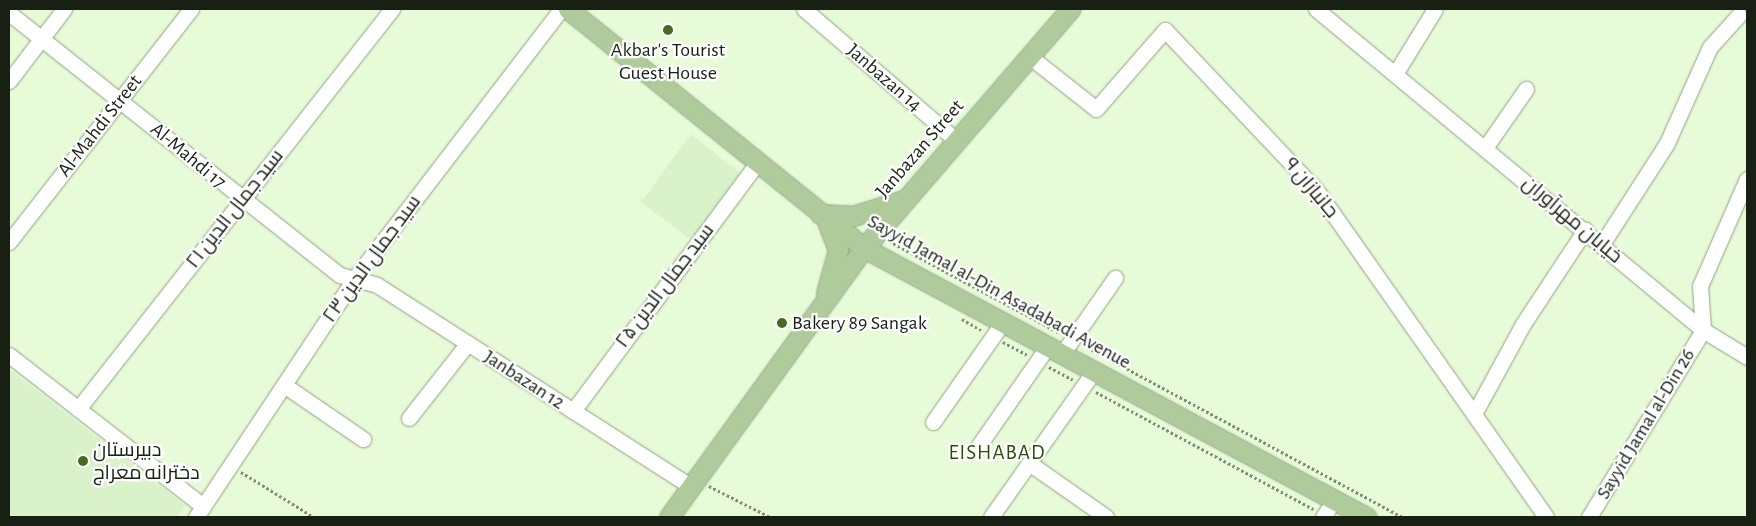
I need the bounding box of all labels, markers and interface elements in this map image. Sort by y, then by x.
marker: Akbar's Tourist Guest House [662,24,674,36]
place label: Akbar's Tourist Guest House [611,38,725,85]
street label: Janbazan 14 [841,39,927,117]
street label: Al-Mahdi Street [53,70,147,182]
street label: Janbazan Street [871,95,969,203]
street label: Al-Mahdi 17 [145,118,231,194]
street label: سید جمال الدین ۲۱ [181,145,289,273]
street label: جانبازان ۹ [1279,153,1343,223]
street label: خیابان مهرآوران [1517,171,1627,269]
street label: سید جمال الدین ۲۳ [318,191,426,327]
street label: Sayyid Jamal al-Din Asadabadi Avenue [863,209,1135,375]
street label: سید جمال الدین ۲۵ [611,219,719,353]
place label: Bakery 89 Sangak [792,311,927,335]
marker: Bakery 89 Sangak [776,317,788,329]
street label: Sayyid Jamal al-Din 26 [1592,344,1700,504]
street label: Janbazan 12 [479,345,569,415]
place label: دبیرستان دخترانه معراج [93,438,200,485]
district label: EISHABAD [947,440,1047,466]
marker: دبیرستان دخترانه معراج [77,455,89,467]

